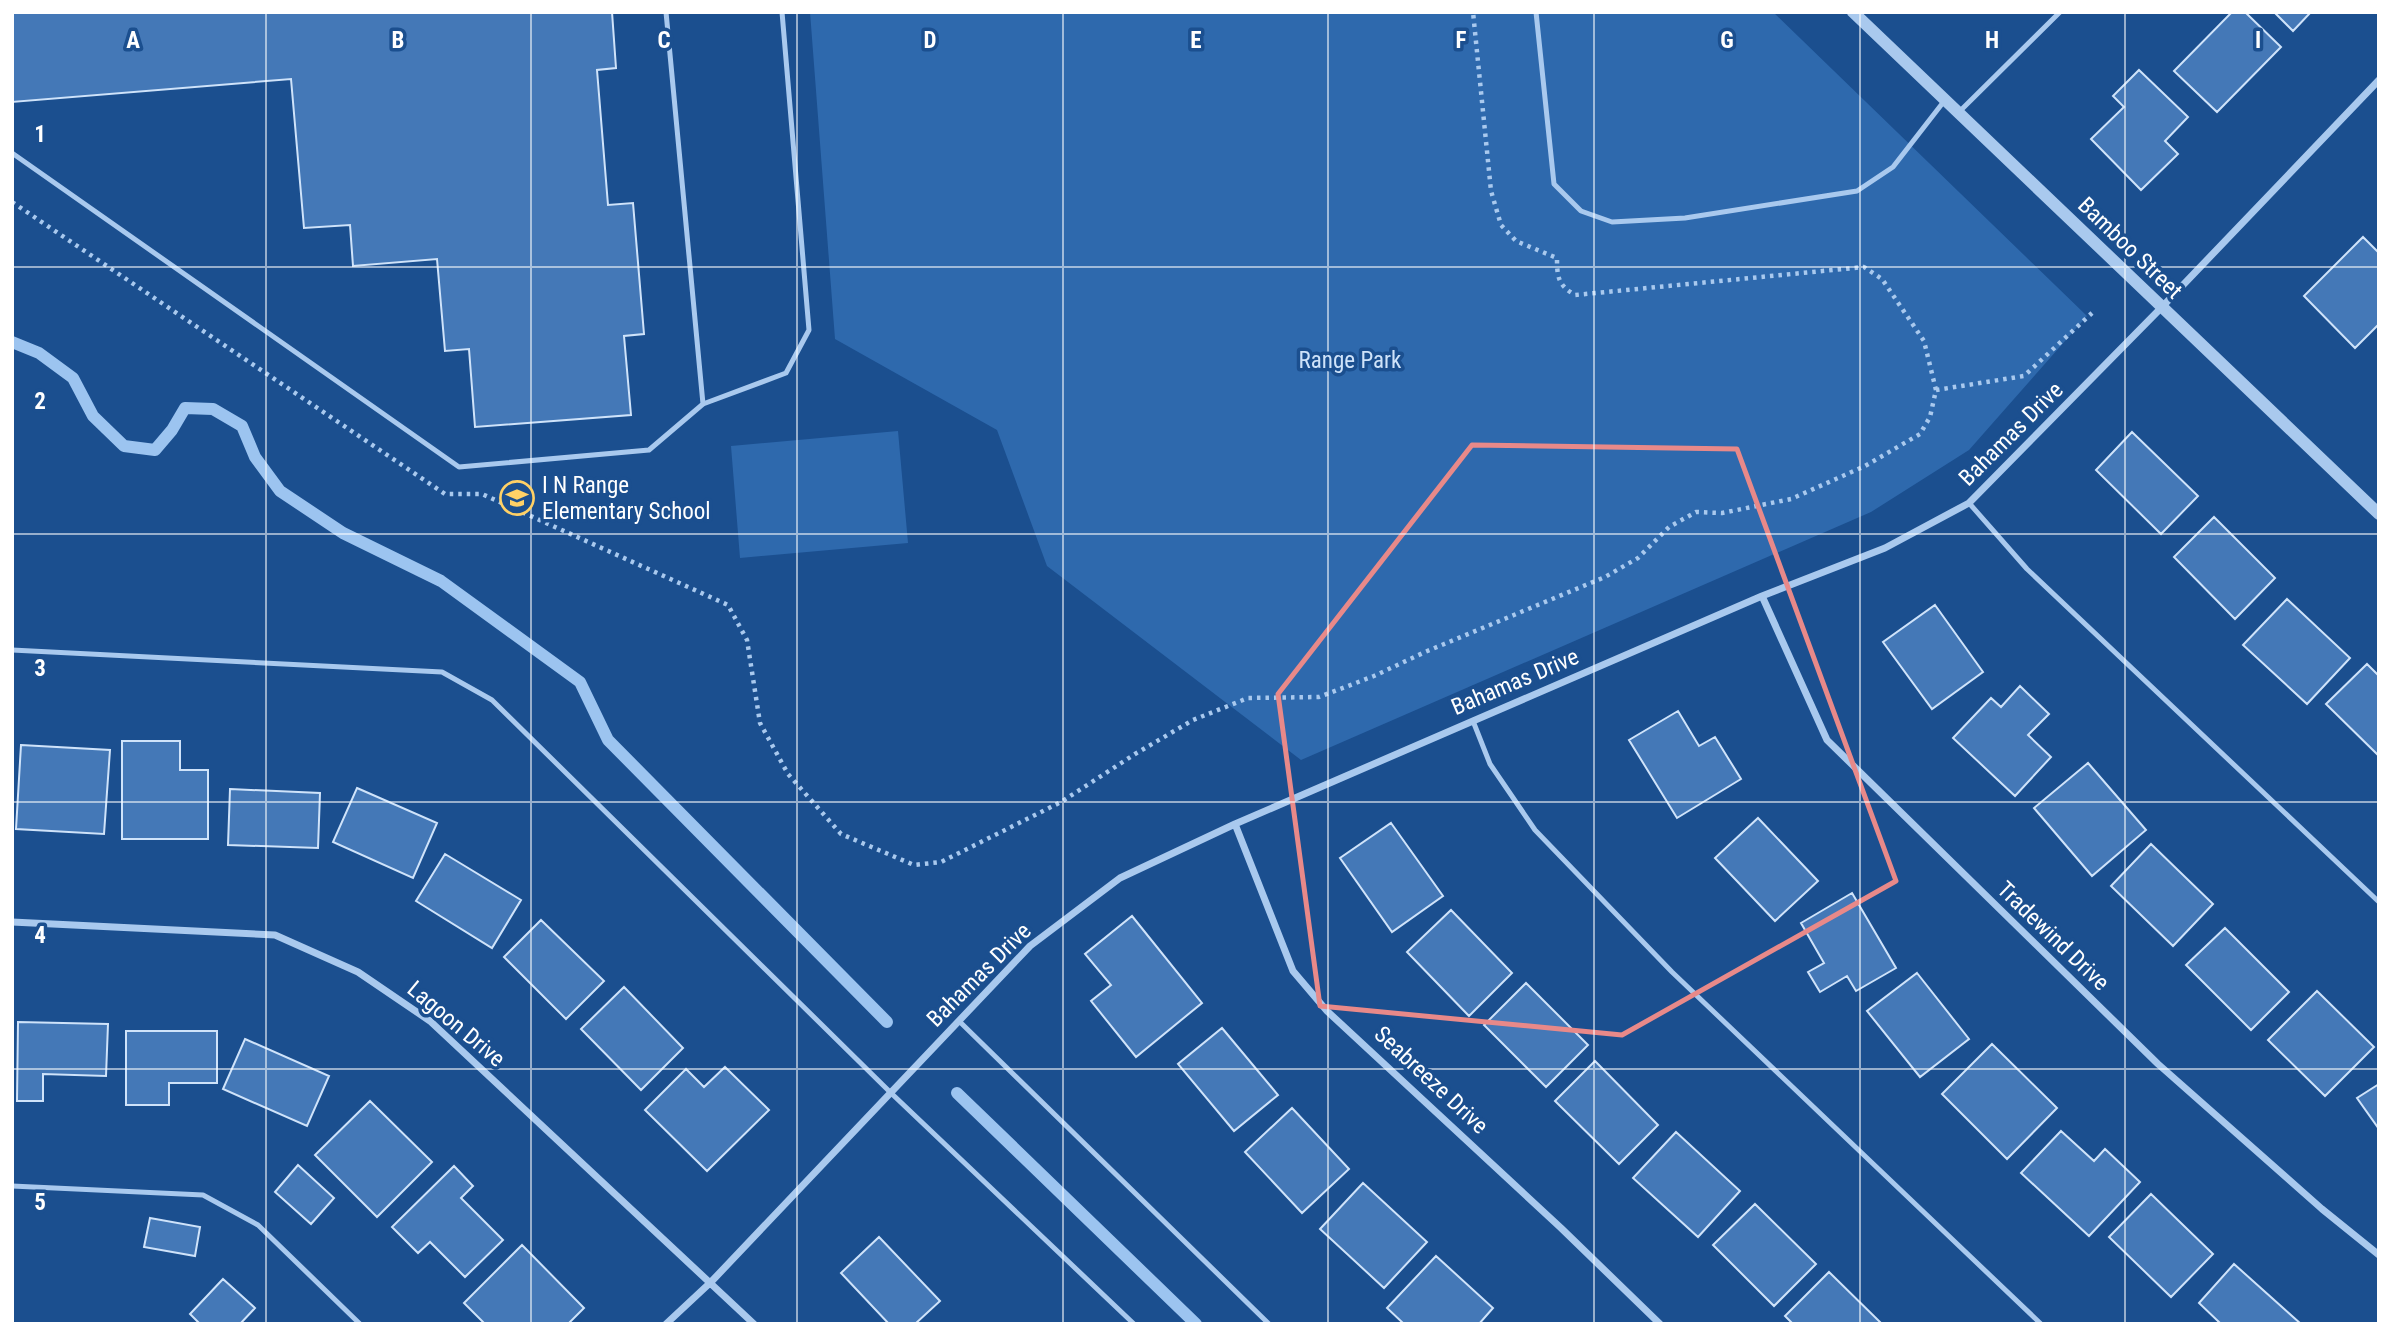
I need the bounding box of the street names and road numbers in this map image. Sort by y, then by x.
street label: Bamboo Street [2072,192,2188,304]
street label: Bahamas Drive [1953,376,2069,492]
street label: Bahamas Drive [1447,643,1583,721]
street label: Tradewind Drive [1992,876,2114,996]
street label: Bahamas Drive [921,917,1037,1033]
street label: Lagoon Drive [402,976,510,1072]
street label: Seabreeze Drive [1369,1021,1493,1139]

